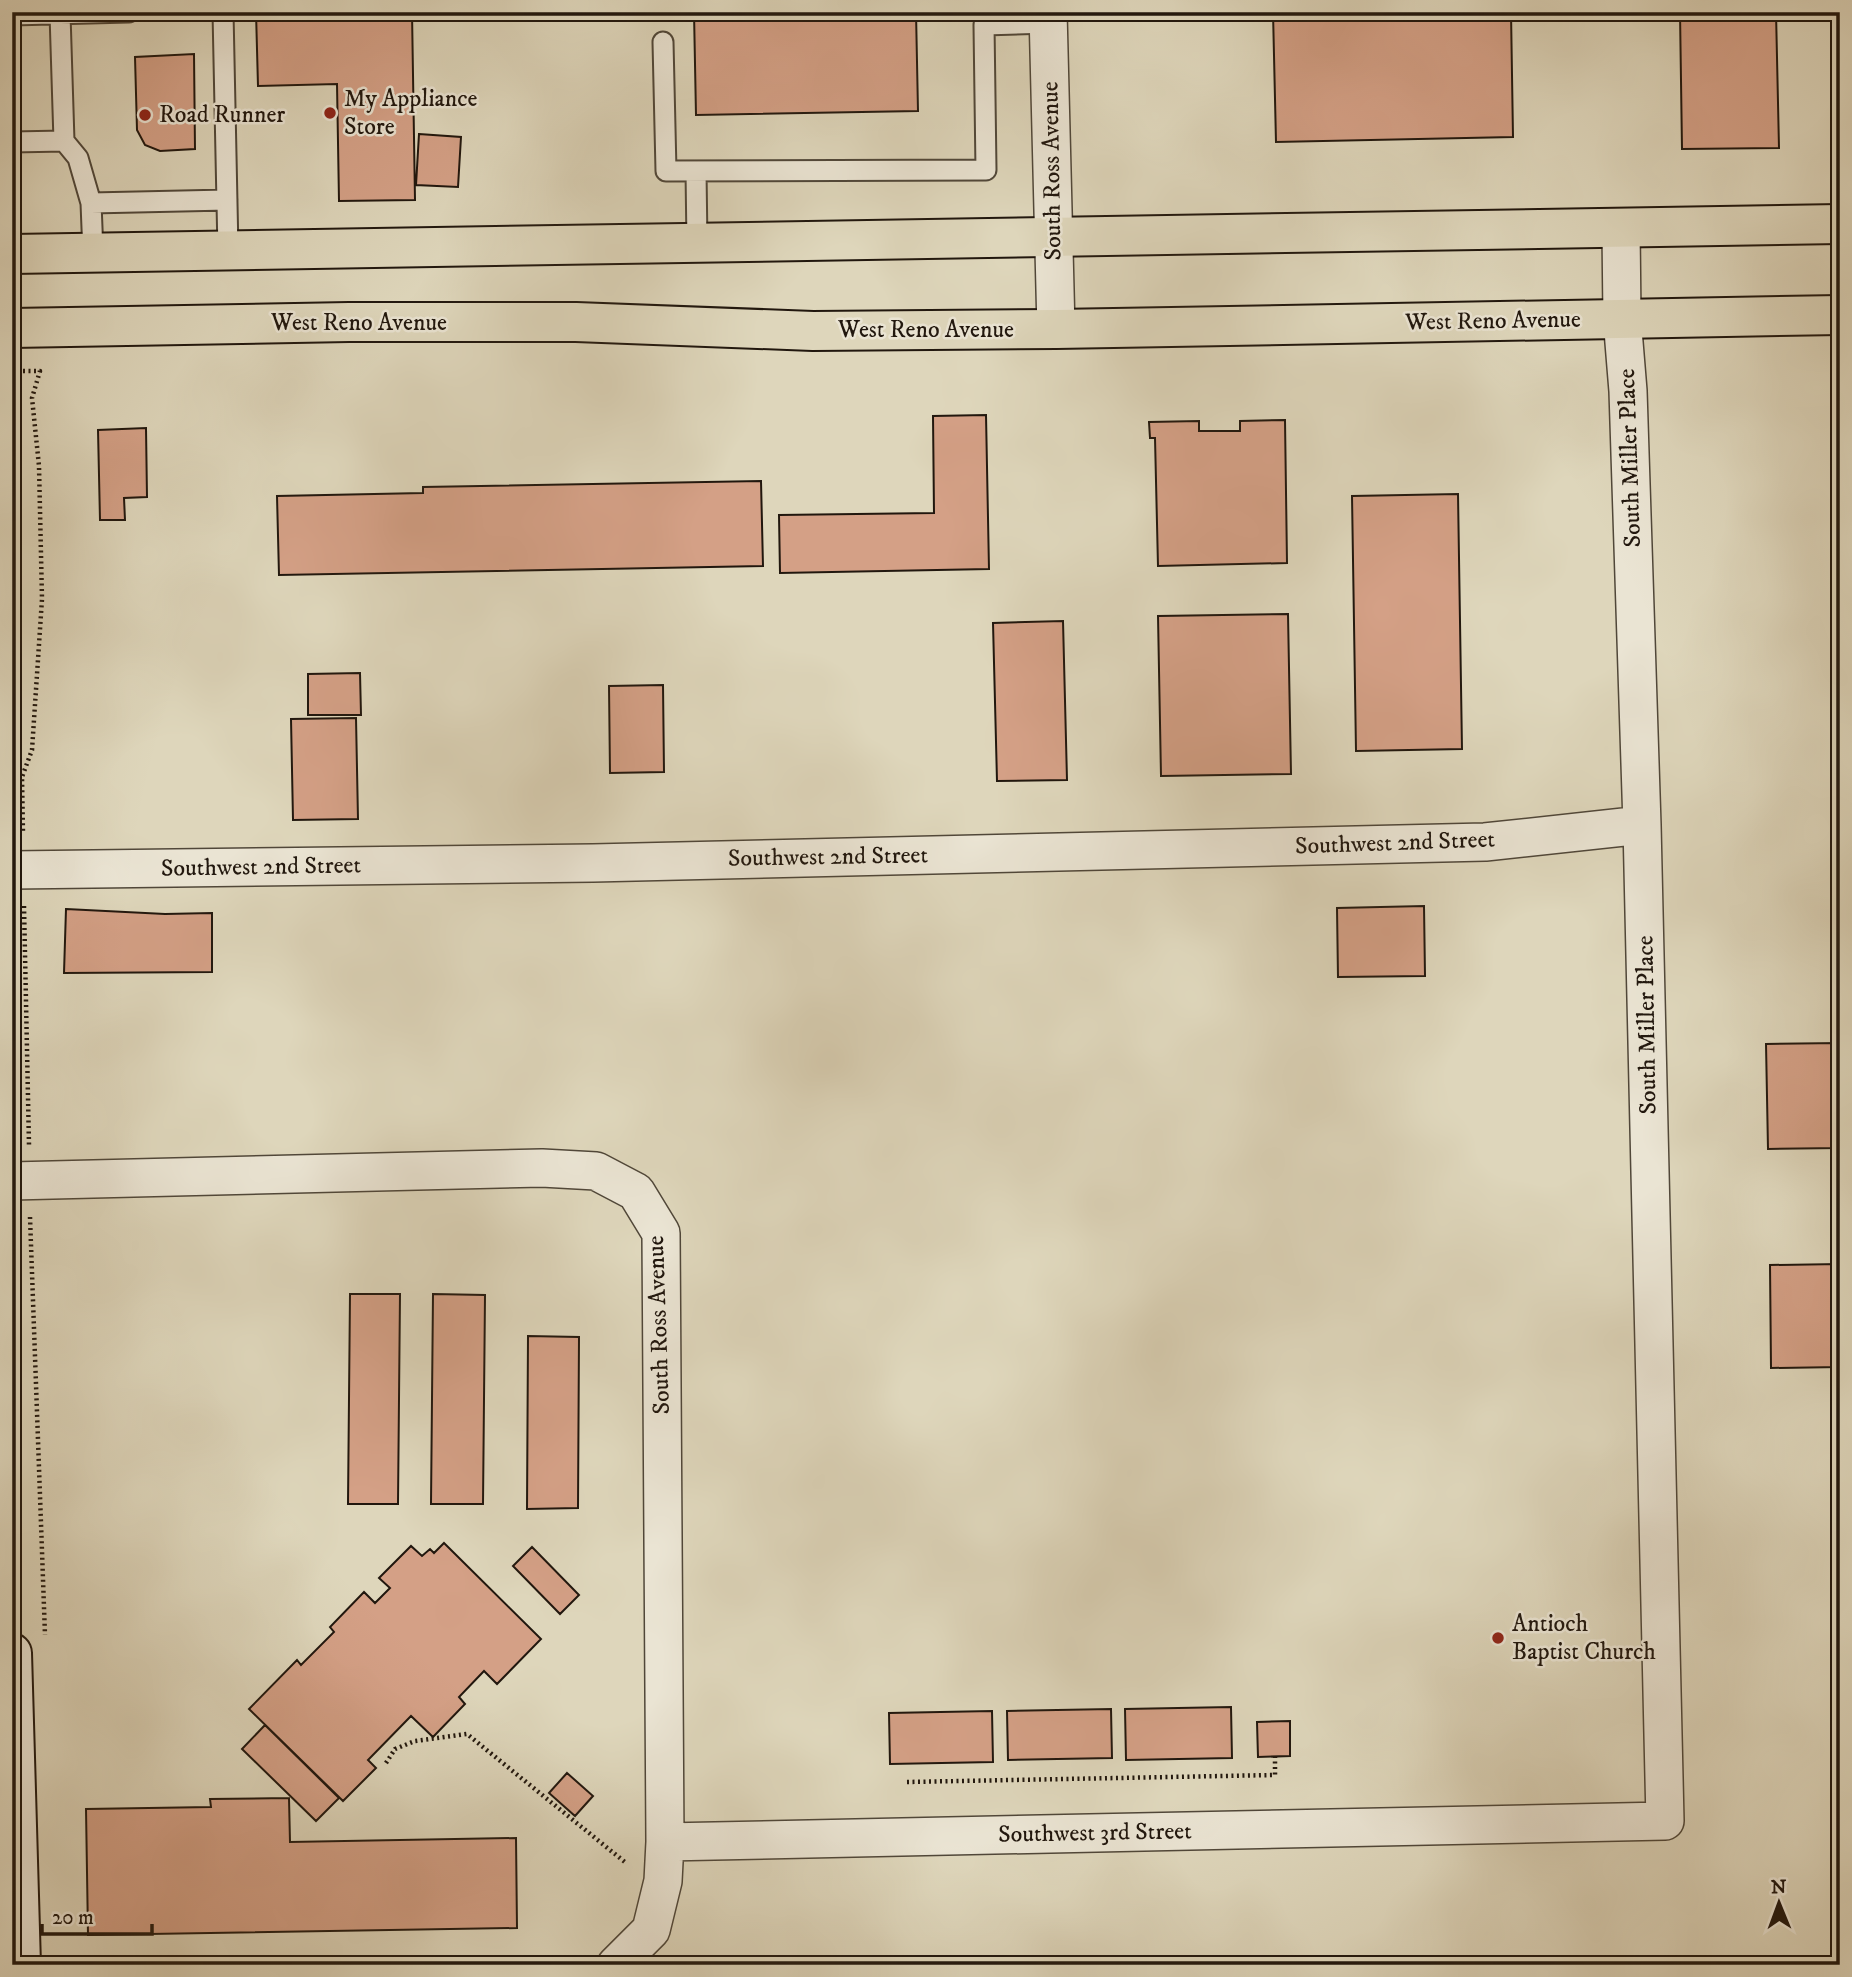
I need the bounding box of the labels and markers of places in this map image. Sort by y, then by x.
place label: My Appliance Store [344,84,478,142]
place label: Road Runner [159,100,285,130]
marker: My Appliance Store [322,105,338,121]
marker: Road Runner [137,107,153,123]
place label: Antioch Baptist Church [1512,1609,1656,1667]
marker: Antioch Baptist Church [1490,1630,1506,1646]

